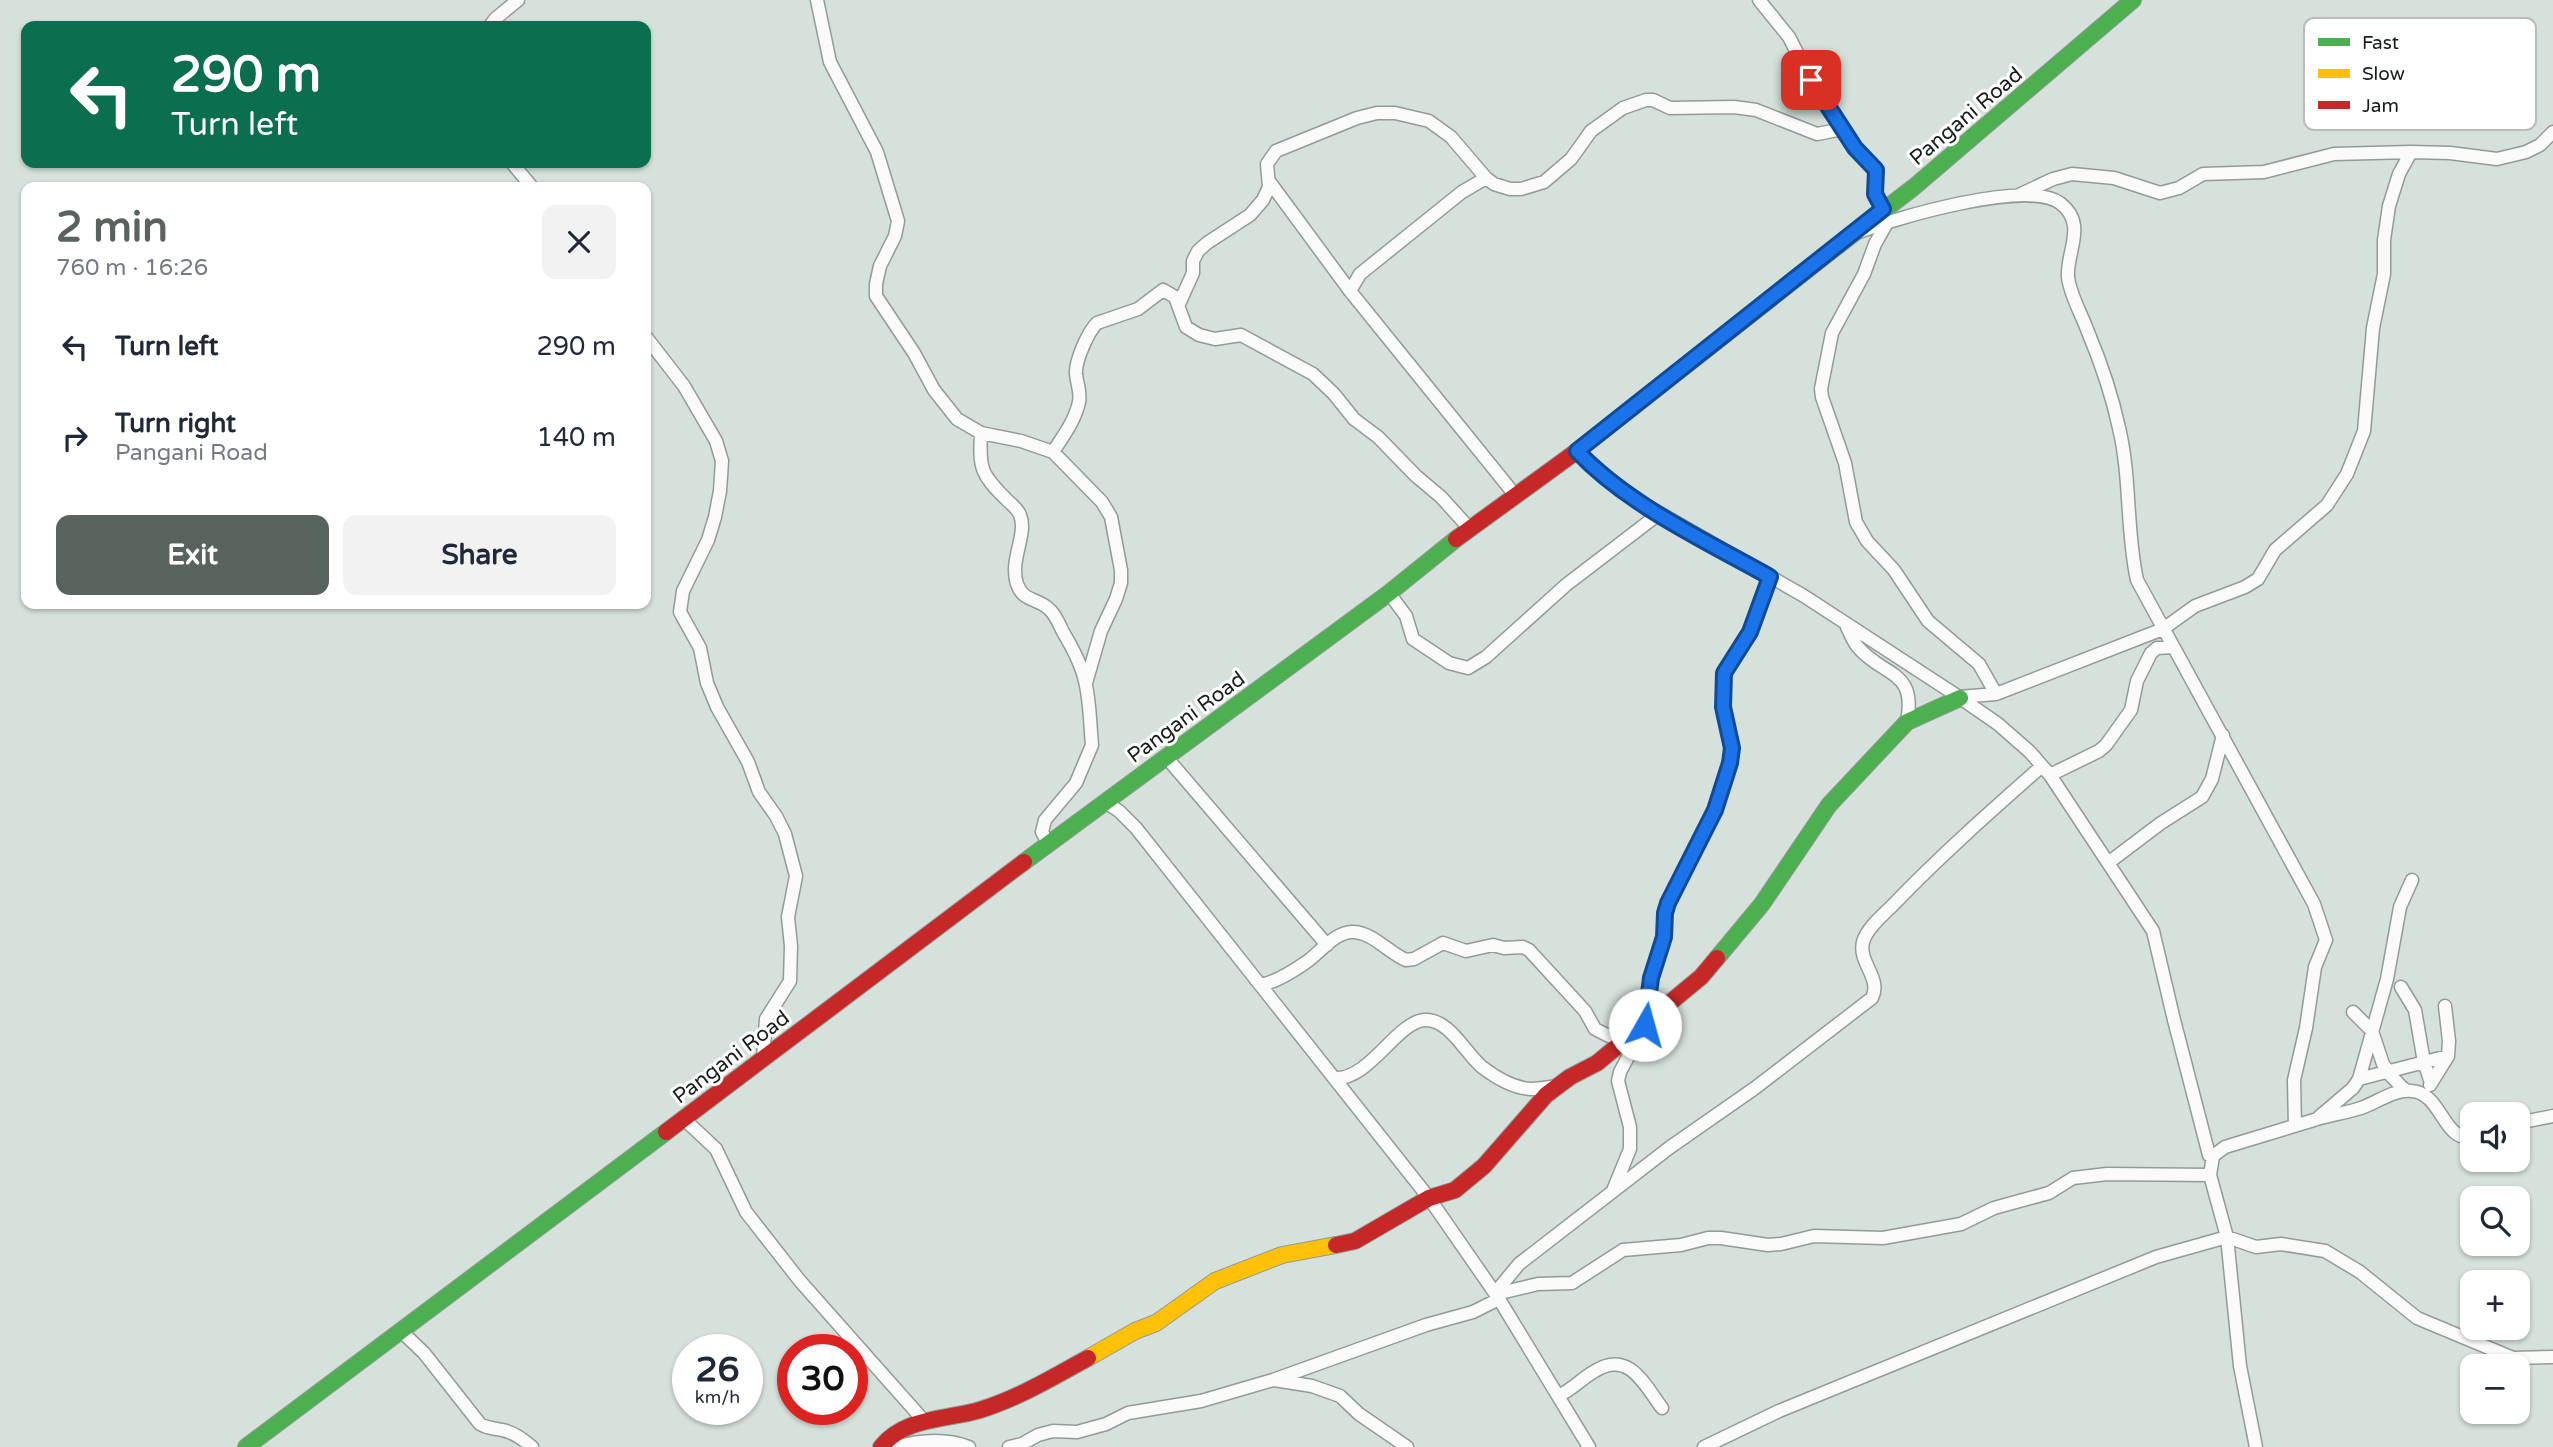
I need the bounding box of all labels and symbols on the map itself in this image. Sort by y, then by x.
legend [2304,18,2536,130]
text: Fast [2362,32,2399,54]
pin [1781,50,1841,110]
street label: Pangani Road [1905,62,2028,171]
text: Slow [2362,63,2405,85]
text: Jam [2362,95,2399,117]
street label: Pangani Road [1123,666,1250,769]
position arrow [1608,988,1682,1062]
street label: Pangani Road [668,1005,795,1109]
speed limit sign: 30 [777,1334,868,1425]

